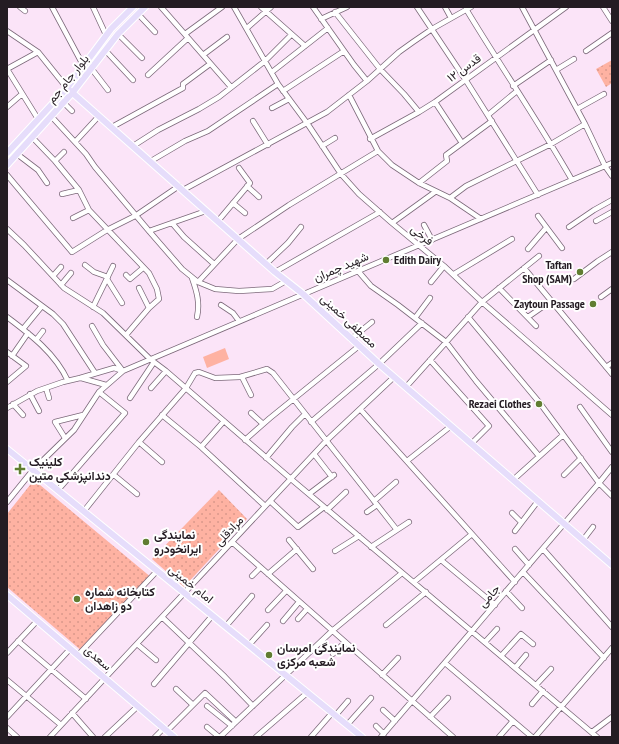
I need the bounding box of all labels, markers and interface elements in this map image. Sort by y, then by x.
street label: قدس ۱۲ [444,50,484,86]
street label: بلوار جام جم [43,51,93,107]
street label: فرخی [407,221,437,249]
street label: شهید چمران [311,248,371,286]
place label: Edith Dairy [394,252,441,267]
marker: Edith Dairy [381,255,391,265]
place label: Taftan Shop (SAM) [522,257,572,286]
marker: Taftan Shop (SAM) [575,267,585,277]
street label: مصطفی خمینی [317,291,381,351]
place label: Zaytoun Passage [514,296,585,311]
marker: Zaytoun Passage [588,299,598,309]
place label: Rezaei Clothes [469,396,531,411]
marker: Rezaei Clothes [534,399,544,409]
place label: کلینیک دندانپزشکی متین [29,454,111,484]
marker: کلینیک دندانپزشکی متین [14,463,26,475]
street label: مرادقلی [211,512,247,550]
place label: نمایندگی ایرانخودرو [154,527,201,557]
marker: نمایندگی ایرانخودرو [141,537,151,547]
street label: امام خمینی [165,561,217,607]
street label: جامی [475,581,503,611]
place label: کتابخانه شماره دو زاهدان [85,584,155,614]
marker: کتابخانه شماره دو زاهدان [72,594,82,604]
place label: نمایندگی امرسان شعبه مرکزی [277,640,356,670]
street label: سعدی [81,642,115,674]
marker: نمایندگی امرسان شعبه مرکزی [264,650,274,660]

